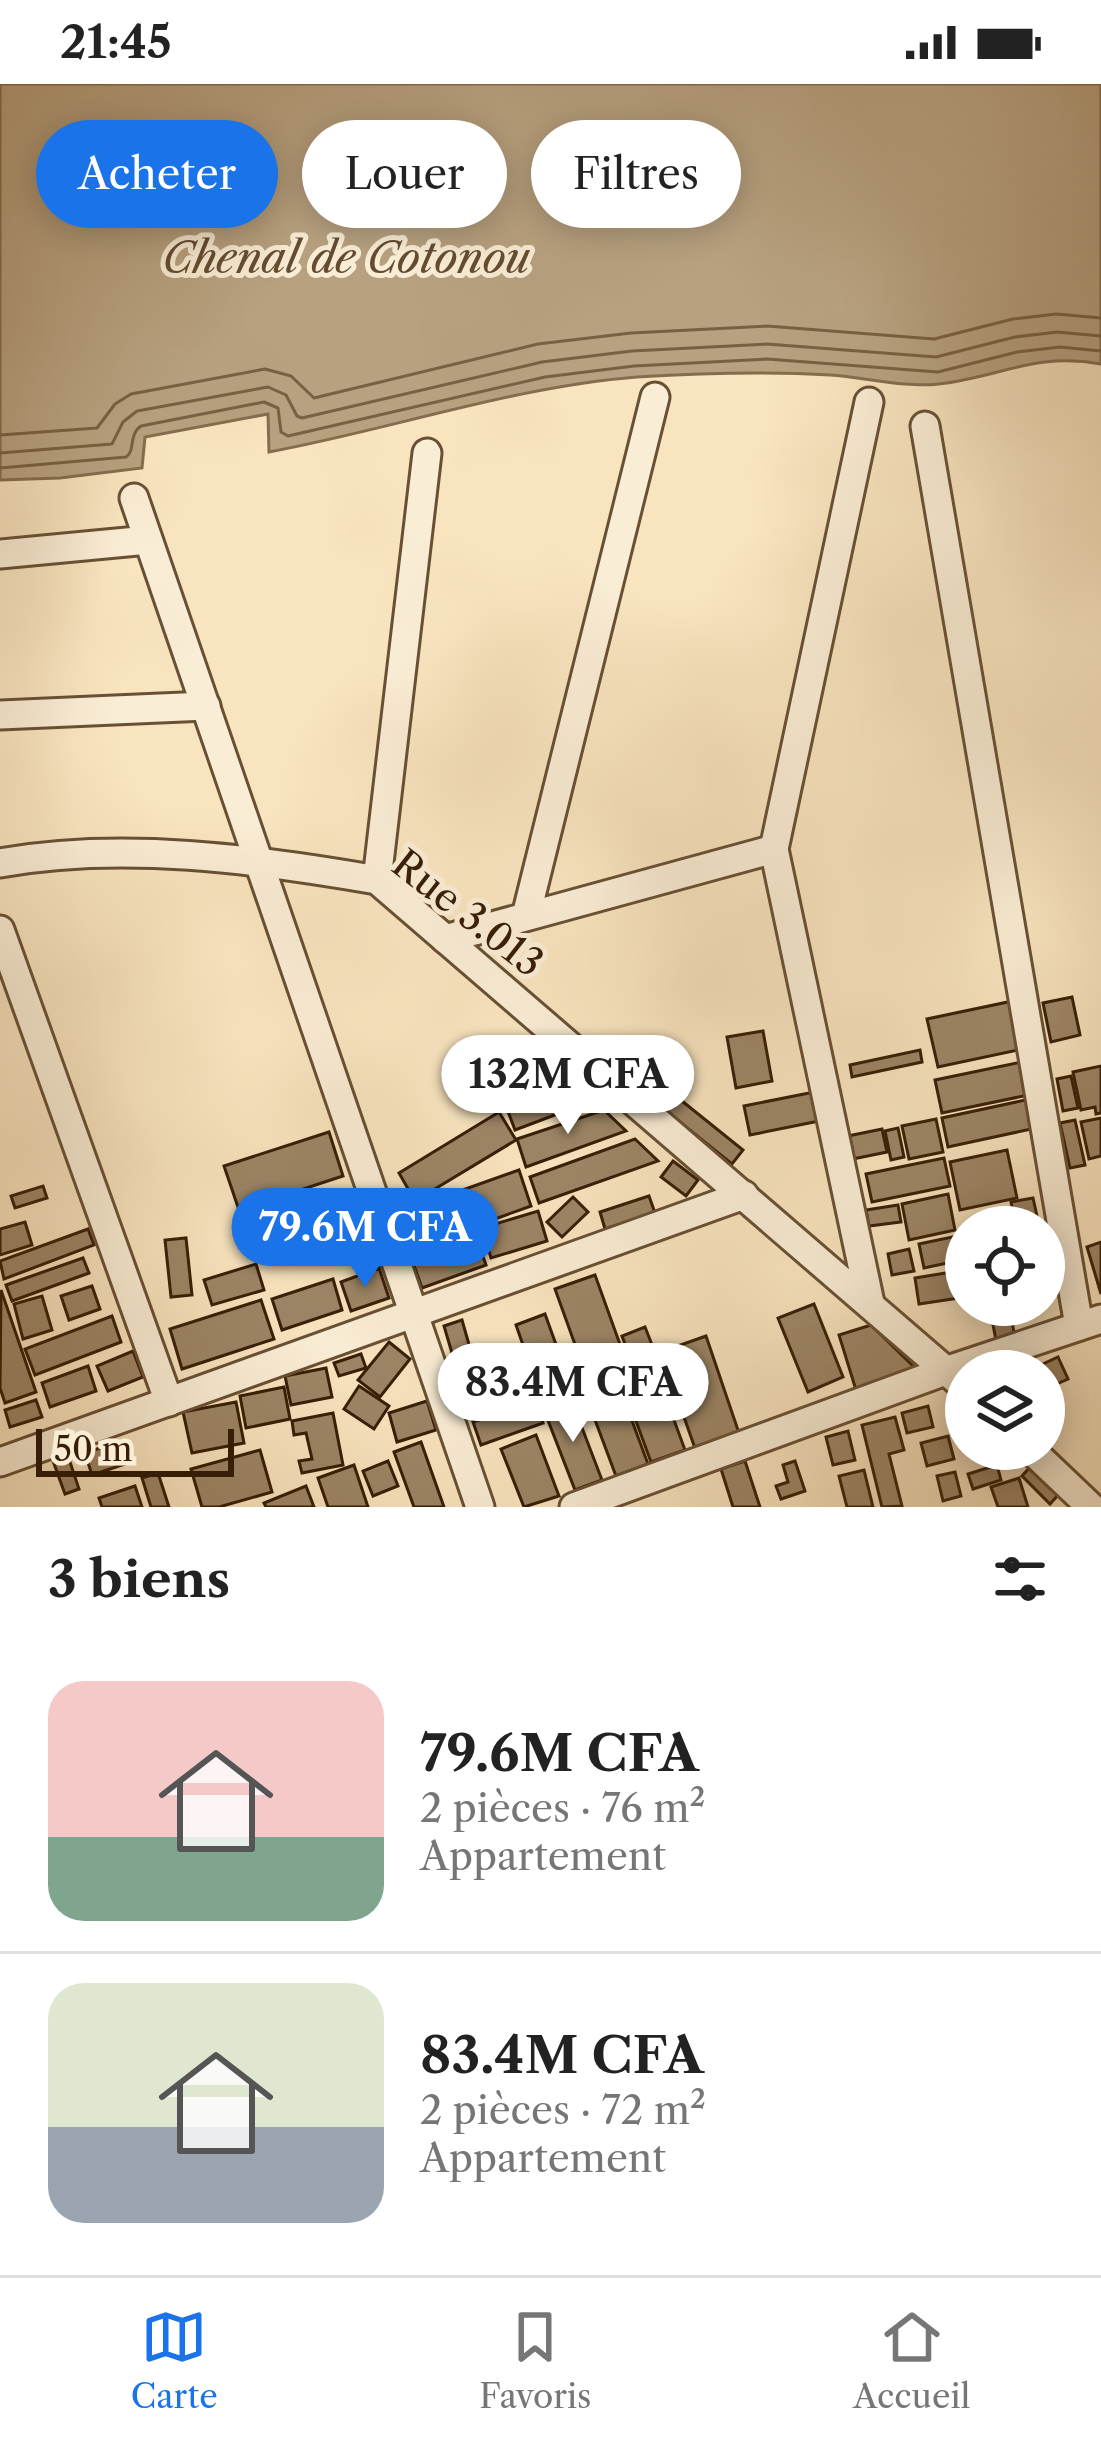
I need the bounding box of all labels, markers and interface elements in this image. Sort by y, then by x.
text: 21:45 [60,14,172,70]
chip: Acheter [36,120,278,228]
chip: Louer [302,120,507,228]
chip: Filtres [531,120,741,228]
water label: Chenal de Cotonou [162,232,530,284]
street label: Rue 3.013 [383,839,553,987]
pin: 132M CFA [444,1035,692,1137]
text: 132M CFA [468,1050,668,1098]
pin: 79.6M CFA [228,1188,502,1290]
text: 79.6M CFA [259,1203,471,1251]
map controls [945,1206,1065,1470]
button: locate [945,1206,1065,1326]
pin: 83.4M CFA [436,1343,710,1445]
button: layers [945,1350,1065,1470]
text: 83.4M CFA [465,1358,681,1406]
scale bar [36,1423,234,1476]
text: 50 m [54,1429,132,1470]
icon: filters [987,1546,1053,1612]
text: 3 biens [48,1548,230,1610]
text: 79.6M CFA [420,1722,698,1784]
icon: home [144,1729,288,1873]
text: 2 pièces · 76 m² [420,1784,706,1832]
text: Appartement [420,1832,666,1880]
text: 83.4M CFA [420,2024,703,2086]
icon: home [144,2031,288,2175]
text: 2 pièces · 72 m² [420,2086,706,2134]
text: Appartement [420,2134,666,2182]
tab: Carte [131,2304,218,2417]
tab: Favoris [479,2304,591,2417]
tab: Accueil [853,2304,970,2417]

